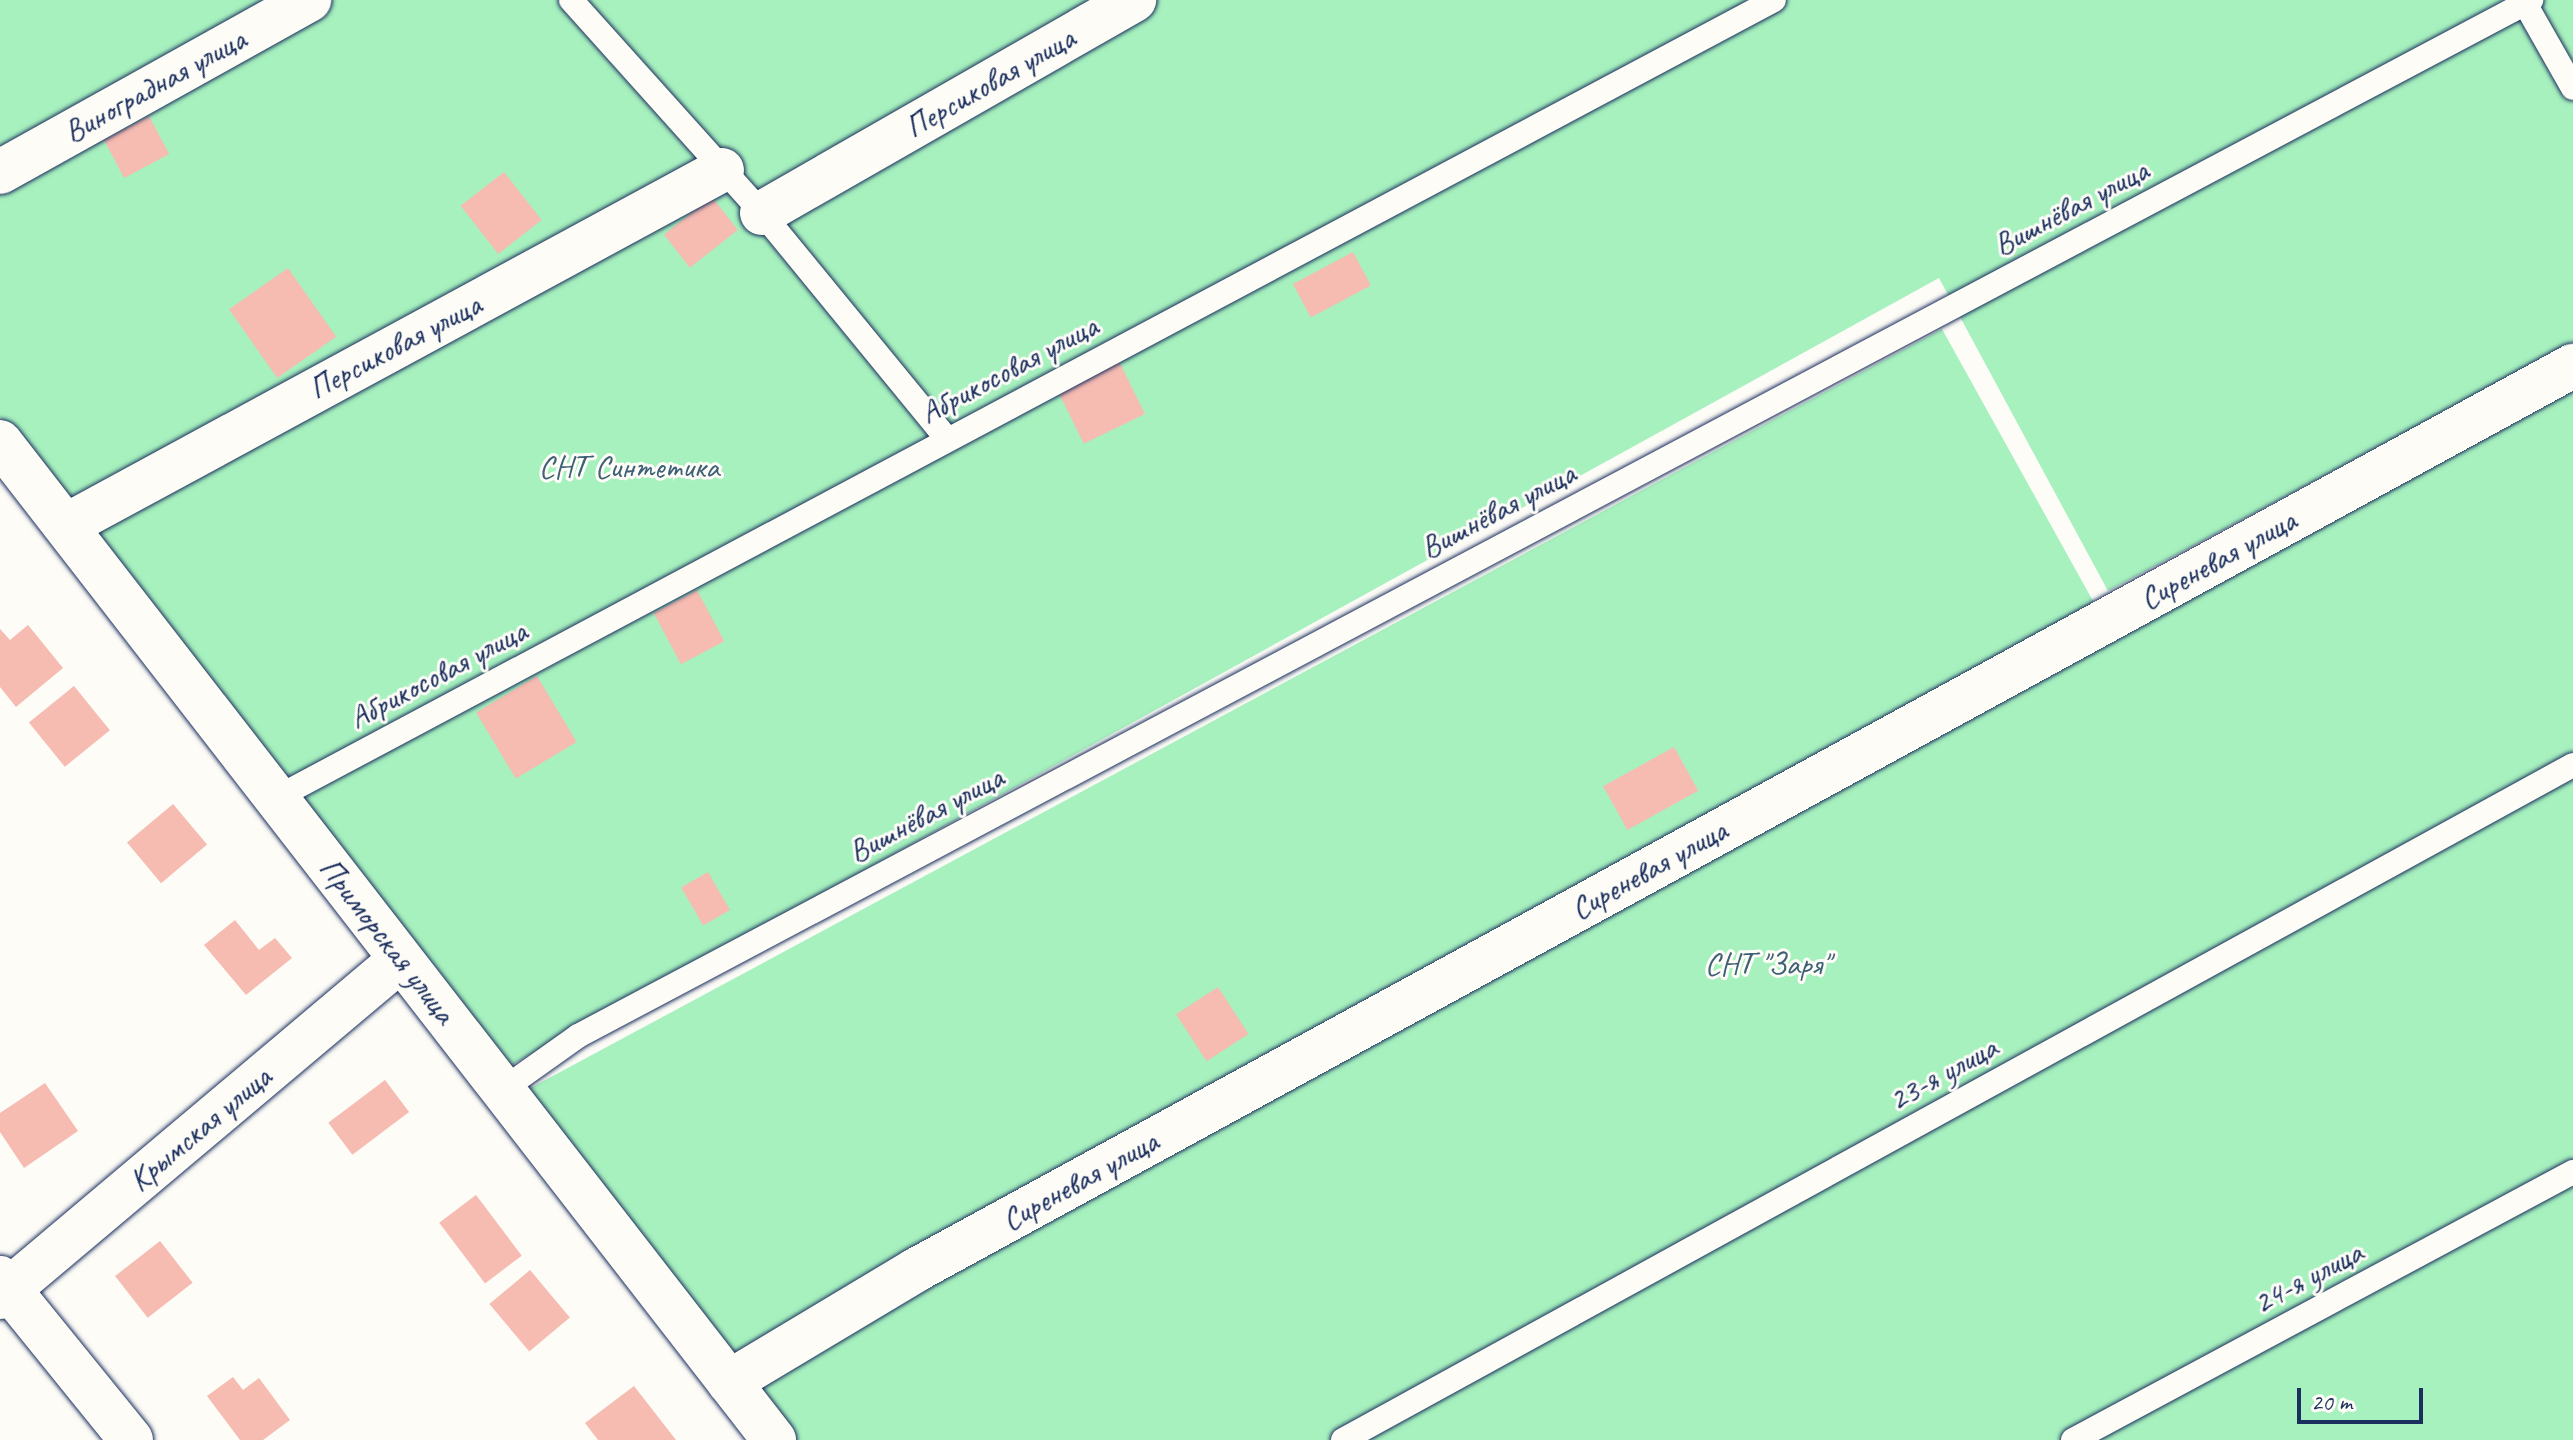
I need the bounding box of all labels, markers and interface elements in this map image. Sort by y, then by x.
street label: Персиковая улица [897,18,1083,148]
street label: Виноградная улица [56,20,254,152]
street label: Вишнёвая улица [1986,150,2156,266]
street label: Персиковая улица [301,285,489,409]
street label: Абрикосовая улица [913,307,1105,433]
park label: СНТ Синтетика [539,448,719,486]
street label: Вишнёвая улица [1413,453,1583,569]
street label: Сиреневая улица [2132,501,2304,619]
street label: Абрикосовая улица [342,612,534,738]
street label: Вишнёвая улица [841,757,1011,873]
street label: Сиреневая улица [1563,811,1735,929]
street label: Приморская улица [310,850,464,1032]
park label: СНТ "Заря" [1705,945,1829,983]
street label: 23-я улица [1881,1028,2005,1120]
street label: Крымская улица [120,1057,280,1201]
street label: Сиреневая улица [994,1122,1166,1240]
street label: 24-я улица [2246,1233,2370,1323]
scale bar [2301,1372,2427,1422]
text: 20 m [2311,1387,2352,1417]

